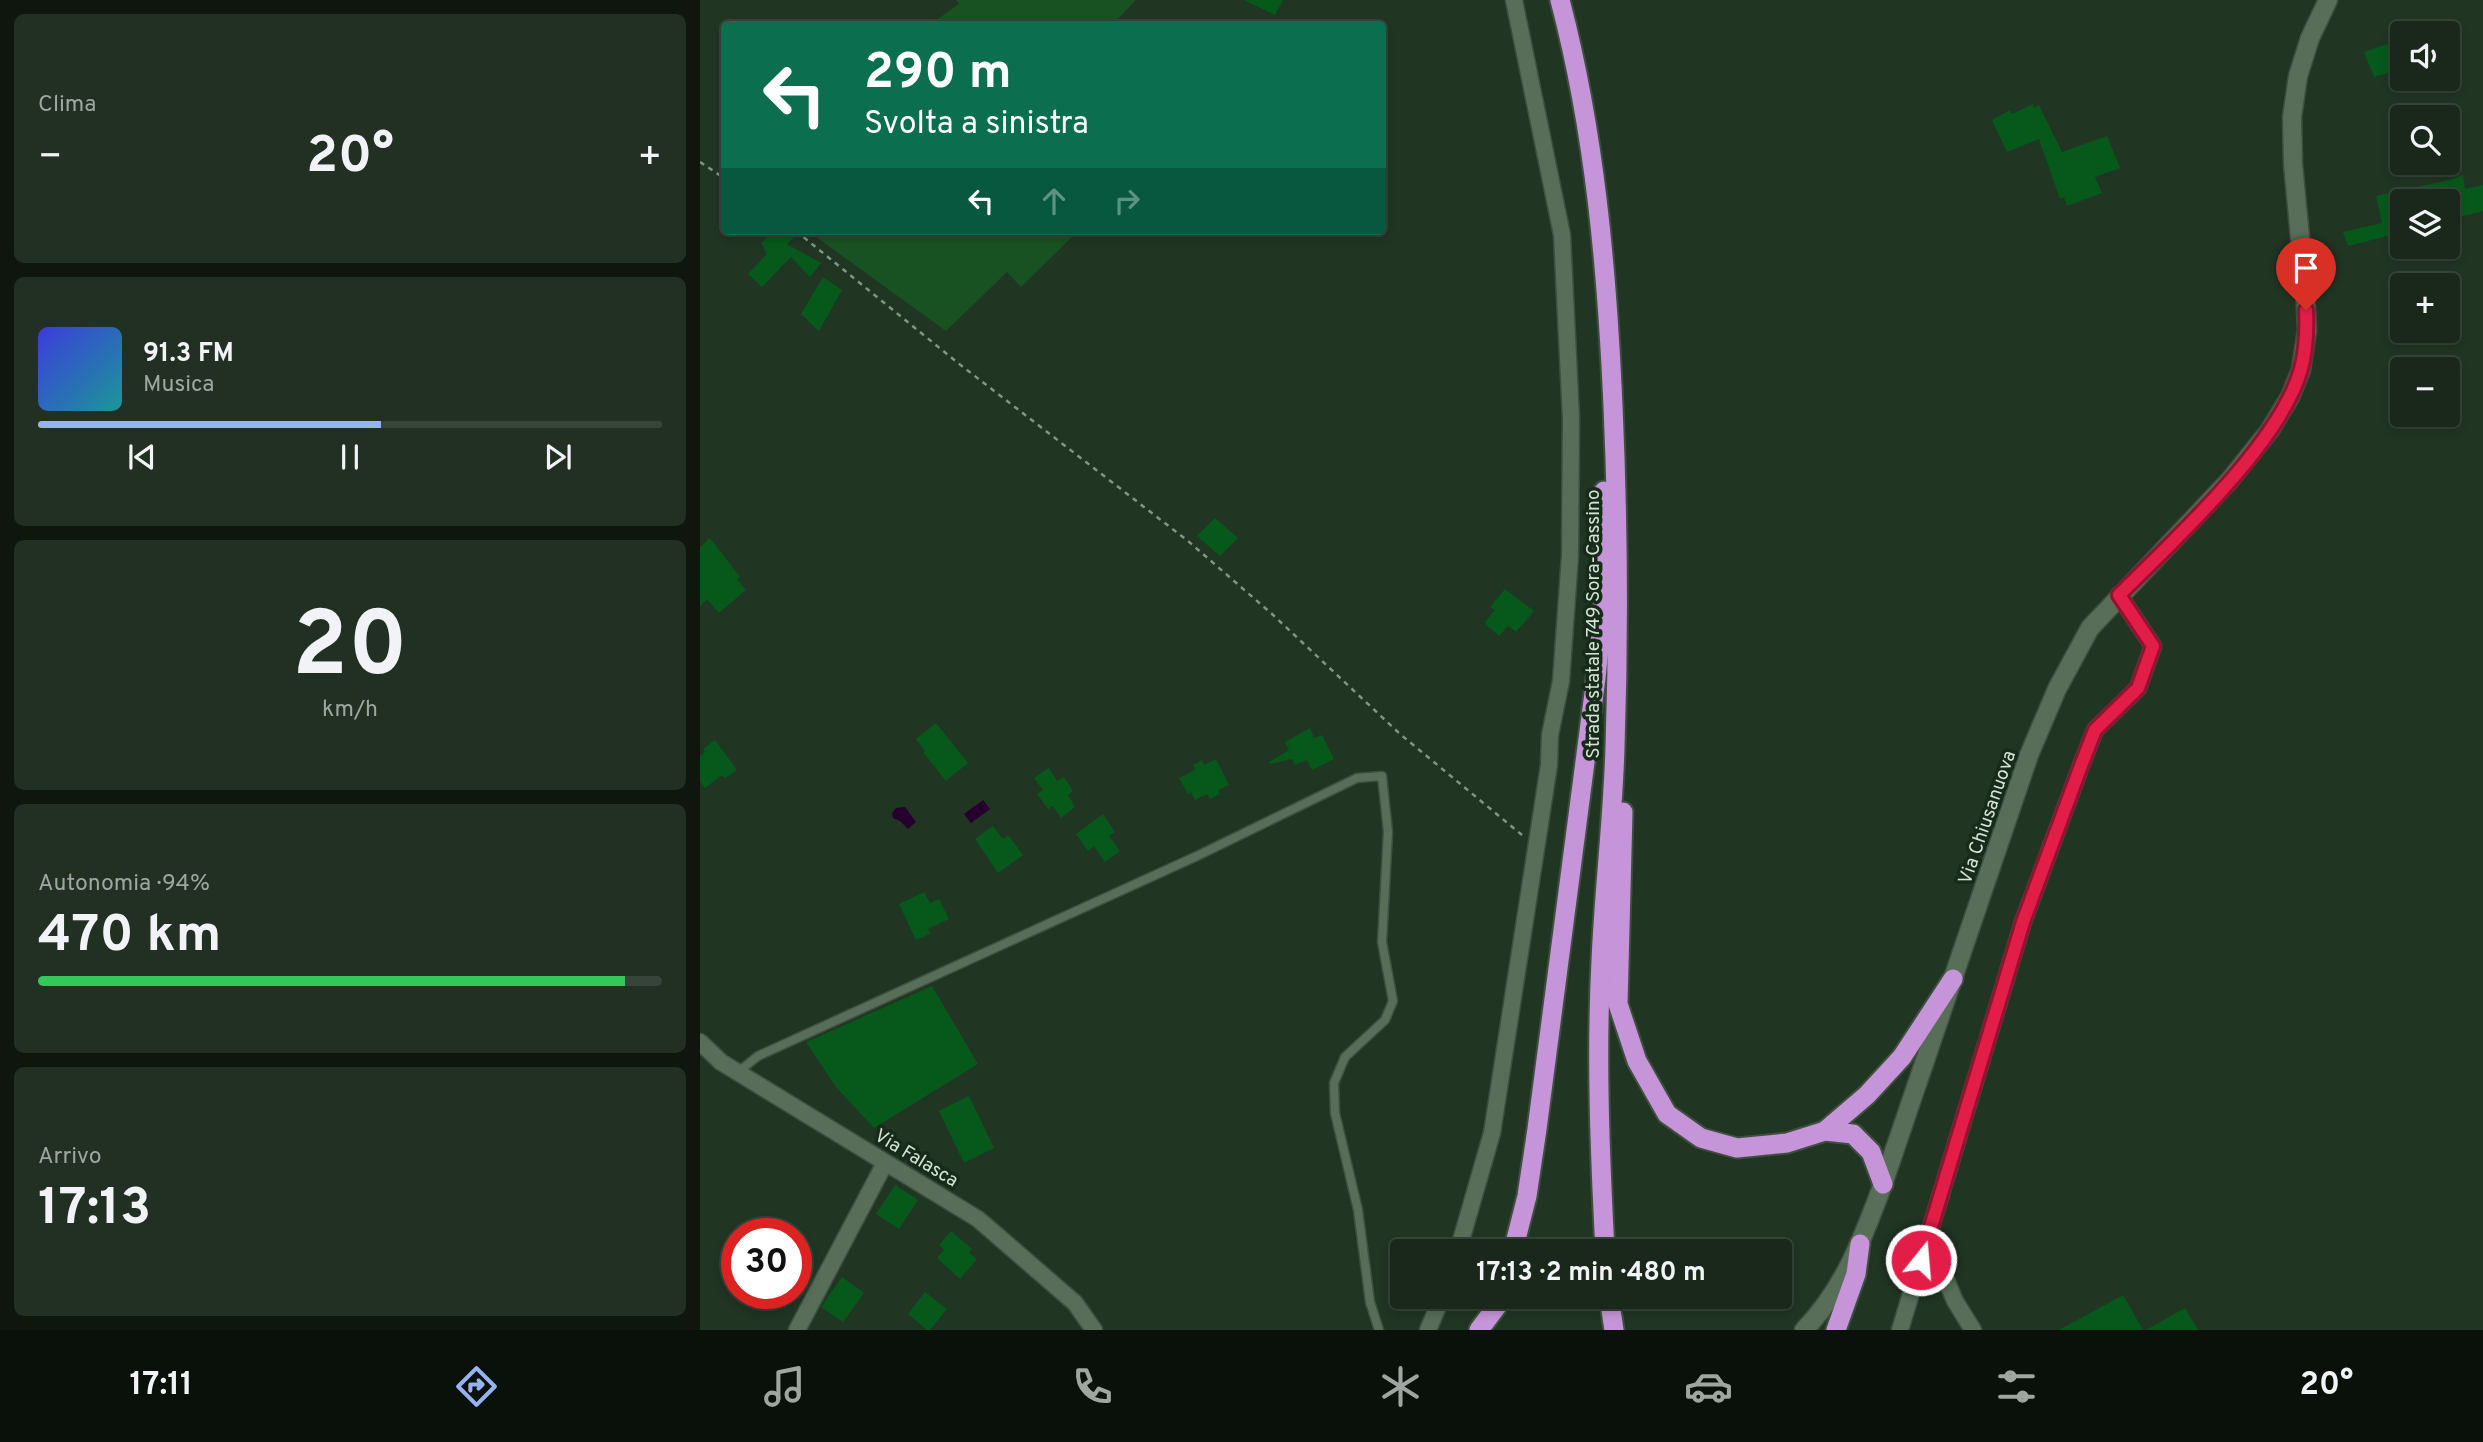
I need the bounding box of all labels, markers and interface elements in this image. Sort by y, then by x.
map controls [2390,21,2460,427]
button: sound [2390,21,2460,91]
text: 290 m [864,44,1012,106]
icon: left [749,49,840,140]
text: Clima [38,91,96,120]
text: Svolta a sinistra [864,105,1089,145]
button: search [2390,105,2460,175]
text: 20° [306,125,394,191]
text: − [38,134,63,183]
text: + [637,134,662,183]
icon: left [962,182,1000,220]
icon: ahead [1035,182,1073,220]
icon: right [1108,182,1146,220]
button: layers [2390,189,2460,259]
pin [2276,238,2336,310]
icon: arrive [2287,249,2325,287]
button: + [2390,273,2460,343]
text: 91.3 FM [143,338,234,371]
button: − [2390,357,2460,427]
text: Musica [143,371,214,400]
icon: previous [123,438,161,476]
icon: pause [331,438,369,476]
icon: next [539,438,577,476]
street label: Strada statale 749 Sora-Cassino [1582,489,1606,759]
text: 20 [292,593,408,708]
text: km/h [322,696,378,725]
street label: Via Chiusanuova [1954,747,2022,888]
text: Autonomia · 94% [38,870,210,899]
text: 470 km [38,904,221,970]
street label: Via Falasca [870,1124,962,1193]
text: Arrivo [38,1143,102,1172]
text: 17:13 [38,1177,151,1243]
speed limit sign: 30 [721,1218,812,1309]
position arrow [1884,1223,1958,1297]
text: 17:13 · 2 min · 480 m [1476,1257,1706,1290]
icon: directions [452,1362,501,1411]
icon: music [760,1362,809,1411]
icon: phone [1068,1362,1117,1411]
icon: climate [1376,1362,1425,1411]
icon: car [1684,1362,1733,1411]
icon: filters [1992,1362,2041,1411]
text: 17:11 [129,1366,193,1406]
text: 20° [2299,1366,2353,1406]

